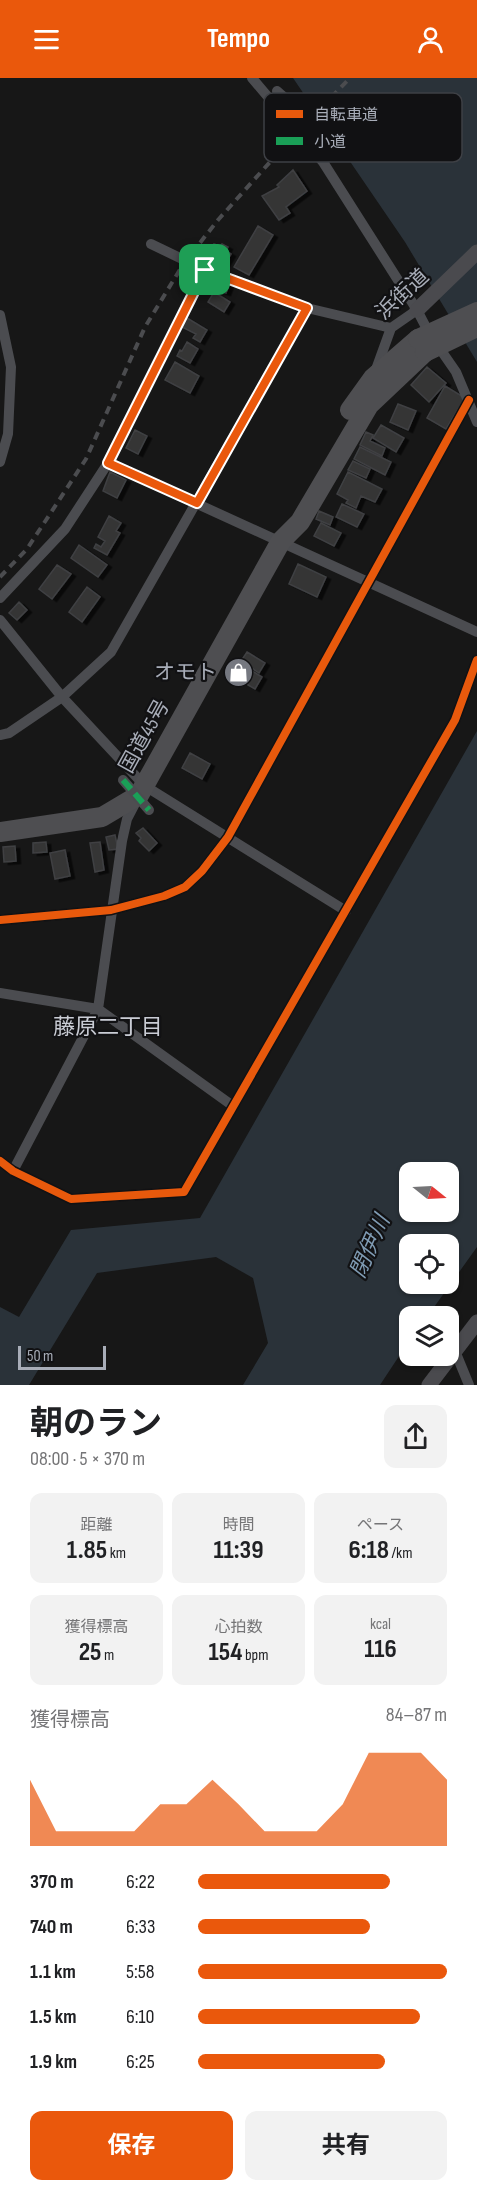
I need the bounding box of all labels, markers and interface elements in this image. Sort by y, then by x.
icon: menu [30,23,63,56]
text: Tempo [207,23,270,55]
icon: person [414,23,447,56]
legend [264,93,462,162]
text: 自転車道 [314,106,378,125]
text: 小道 [314,133,346,152]
pin [179,244,230,295]
icon: arrive [188,253,221,286]
street label: 浜街道 [371,264,434,325]
shop icon: オモト [222,656,254,688]
place label: オモト [154,660,217,685]
street label: 国道45号 [114,695,175,777]
district label: 藤原二丁目 [53,1014,163,1041]
north arrow [399,1162,459,1222]
map controls [399,1162,459,1366]
water label: 閉伊川 [345,1209,397,1282]
button: locate [399,1234,459,1294]
button: layers [399,1306,459,1366]
scale bar [18,1343,106,1370]
text: 50 m [27,1347,53,1366]
text: 朝のラン [30,1404,162,1444]
button: share [384,1405,447,1468]
text: 08:00 · 5 × 370 m [30,1447,145,1471]
text: 距離 [80,1516,113,1535]
text: 時間 [222,1516,255,1535]
text: ペース [357,1516,404,1535]
text: 1.85 [67,1535,107,1566]
text: 11:39 [213,1535,264,1566]
text: 6:18 [349,1535,389,1566]
text: km [107,1544,126,1563]
text: /km [389,1544,412,1563]
text: kcal [370,1615,391,1634]
text: 獲得標高 [64,1618,129,1637]
text: 心拍数 [214,1618,263,1637]
text: 116 [364,1634,397,1665]
text: 25 [79,1637,101,1668]
text: 154 [209,1637,242,1668]
text: m [101,1646,114,1665]
text: bpm [242,1646,268,1665]
text: 84–87 m [386,1703,447,1727]
text: 獲得標高 [30,1708,110,1732]
text: 370 m [30,1870,74,1894]
text: 6:22 [126,1870,155,1894]
text: 740 m [30,1915,73,1939]
text: 6:33 [126,1915,155,1939]
text: 1.1 km [30,1960,76,1984]
text: 5:58 [126,1960,155,1984]
text: 1.5 km [30,2005,76,2029]
text: 6:10 [126,2005,154,2029]
text: 1.9 km [30,2050,77,2074]
text: 6:25 [126,2050,155,2074]
button: 保存 [30,2111,233,2180]
button: 共有 [245,2111,447,2180]

